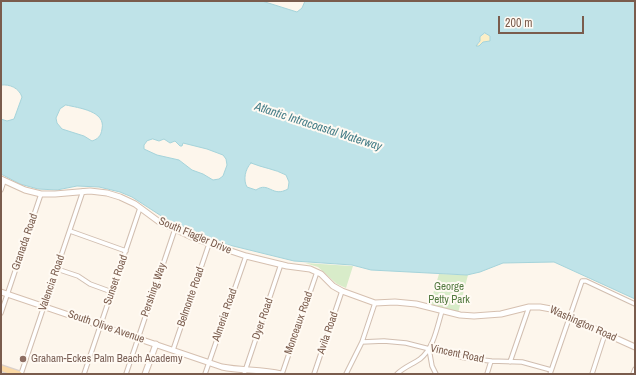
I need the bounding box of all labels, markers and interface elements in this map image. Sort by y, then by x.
scale bar [500,8,586,34]
text: 200 m [505,15,532,31]
water label: Atlantic Intracoastal Waterway [253,100,383,154]
street label: Granada Road [9,212,41,272]
street label: South Flagler Drive [157,215,233,257]
street label: Valencia Road [36,253,68,313]
street label: Sunset Road [101,253,131,307]
street label: Pershing Way [139,261,169,319]
street label: Belmonte Road [175,265,207,329]
park label: George Petty Park [428,280,470,306]
street label: Almeria Road [210,287,240,343]
street label: Monceaux Road [282,290,316,356]
street label: Dyer Road [250,296,276,342]
street label: Washington Road [547,303,619,345]
street label: South Olive Avenue [66,308,146,346]
street label: Avila Road [315,310,341,356]
street label: Vincent Road [429,342,485,366]
place label: Graham-Eckes Palm Beach Academy [31,352,182,366]
marker: Graham-Eckes Palm Beach Academy [18,354,28,364]

